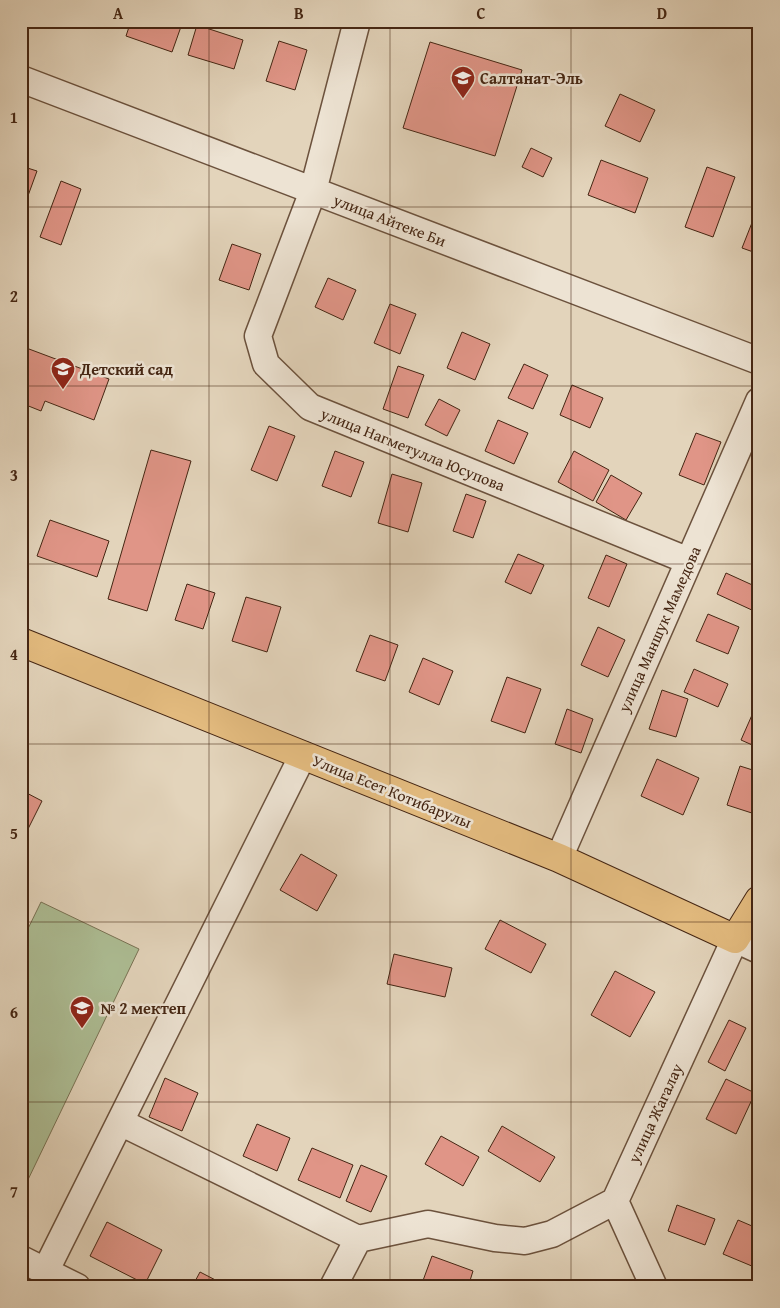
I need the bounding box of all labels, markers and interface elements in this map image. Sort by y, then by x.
text: A [113,1,124,25]
text: B [294,1,304,25]
text: C [476,1,486,25]
text: D [657,1,667,25]
school or university icon: Салтанат-Эль [450,65,476,99]
place label: Салтанат-Эль [480,66,583,90]
text: 1 [10,105,18,129]
street label: улица Айтеке Би [329,187,450,253]
text: 2 [10,284,18,308]
school or university icon: Детский сад [50,356,76,390]
place label: Детский сад [79,357,173,381]
street label: улица Нагметулла Юсупова [316,401,509,497]
text: 3 [10,463,18,487]
street label: улица Маншук Мамедова [611,542,707,717]
text: 4 [10,642,18,666]
street label: Улица Есет Котибарулы [309,748,475,834]
text: 5 [10,821,18,845]
school or university icon: № 2 мектеп [69,995,95,1029]
place label: № 2 мектеп [100,996,187,1020]
text: 6 [10,1000,18,1024]
street label: улица Жагалау [621,1059,689,1168]
text: 7 [10,1179,18,1203]

